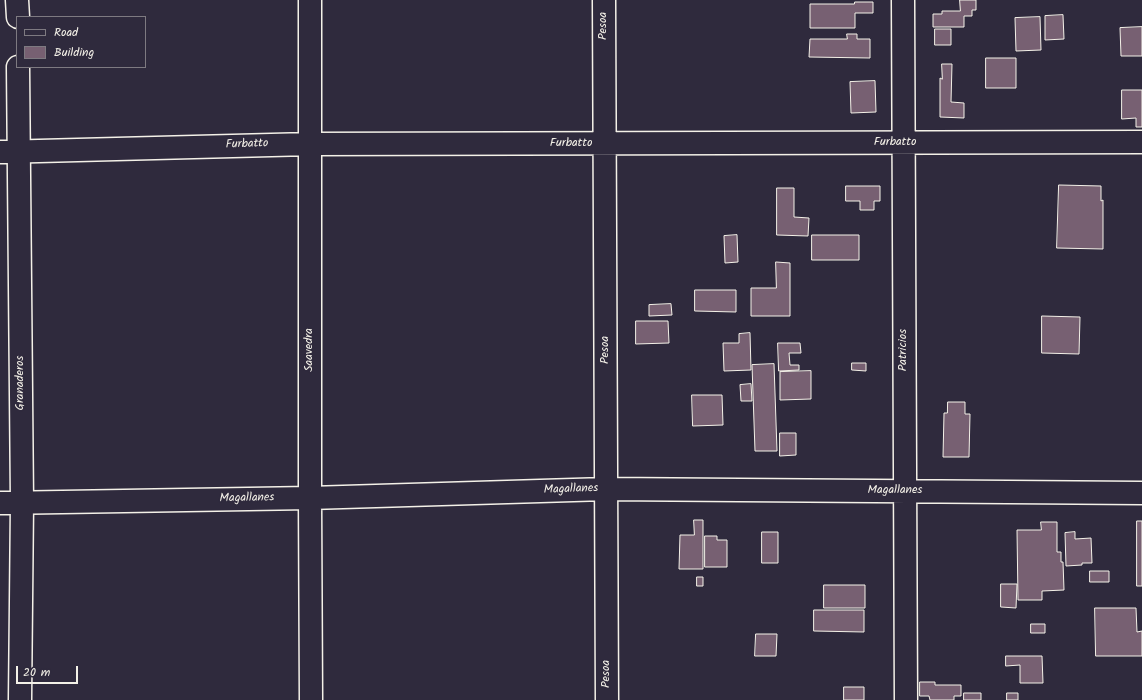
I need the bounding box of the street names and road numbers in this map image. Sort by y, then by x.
street label: Pesoa [597,12,611,40]
street label: Furbatto [874,136,916,150]
street label: Furbatto [225,137,269,153]
street label: Furbatto [550,137,592,151]
street label: Saavedra [303,328,317,372]
street label: Patricios [897,329,911,371]
street label: Pesoa [599,336,613,364]
street label: Granaderos [14,356,28,410]
street label: Magallanes [543,482,599,498]
street label: Magallanes [868,484,922,498]
street label: Magallanes [219,491,275,507]
street label: Pesoa [600,660,614,688]

